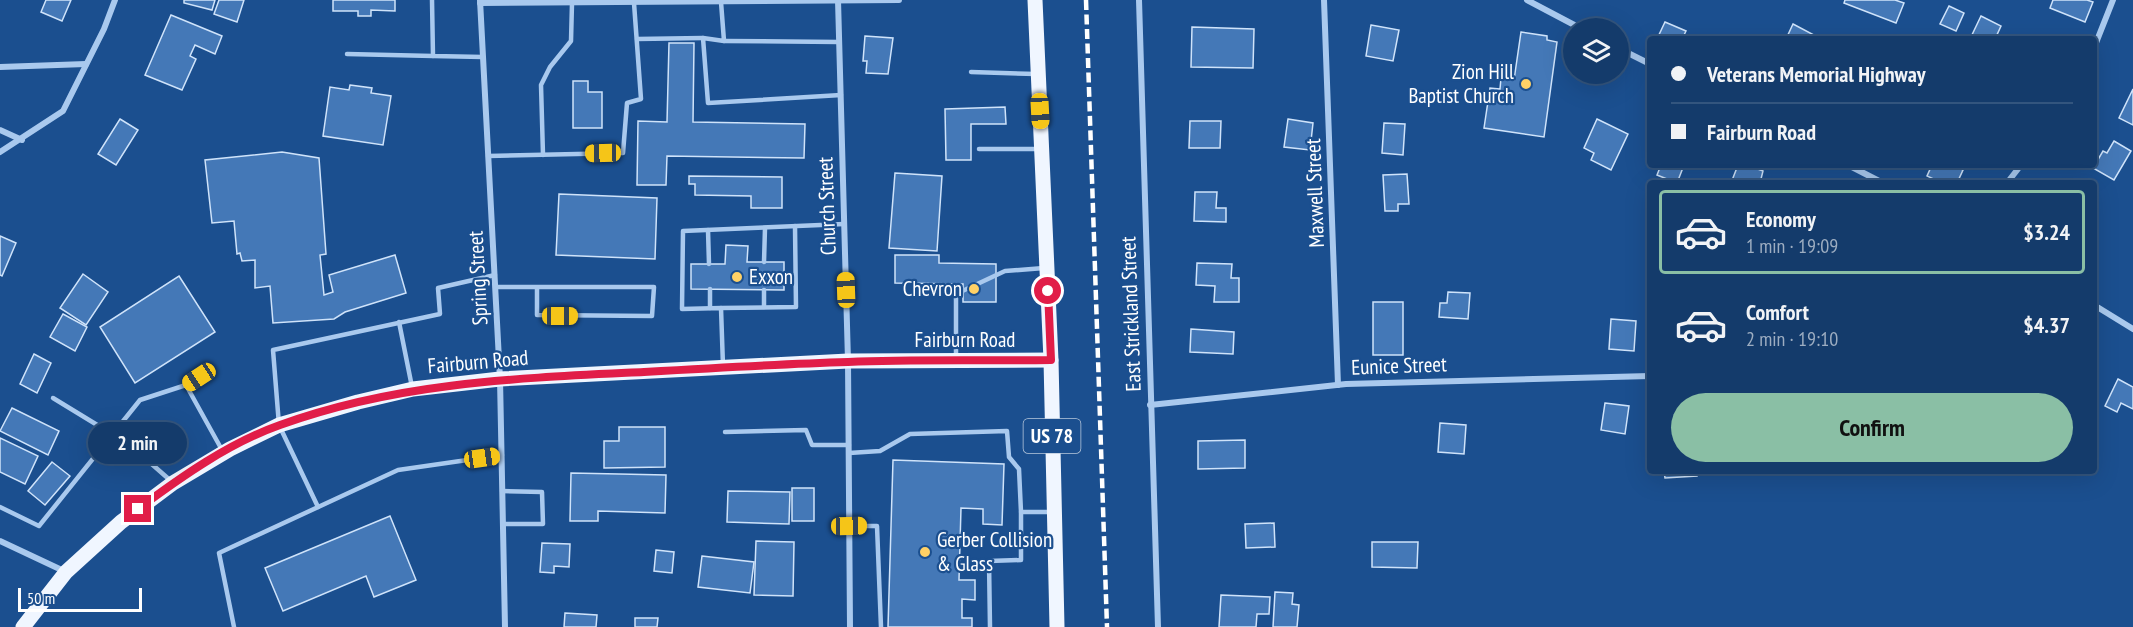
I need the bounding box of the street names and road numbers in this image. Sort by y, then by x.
street label: Maxwell Street [1299,138,1330,248]
street label: Church Street [811,156,842,256]
street label: Spring Street [462,230,493,326]
street label: East Strickland Street [1114,236,1147,392]
street label: Fairburn Road [915,326,1015,353]
street label: Fairburn Road [427,344,529,379]
street label: Eunice Street [1351,350,1447,381]
road number: US 78 [1024,419,1080,453]

